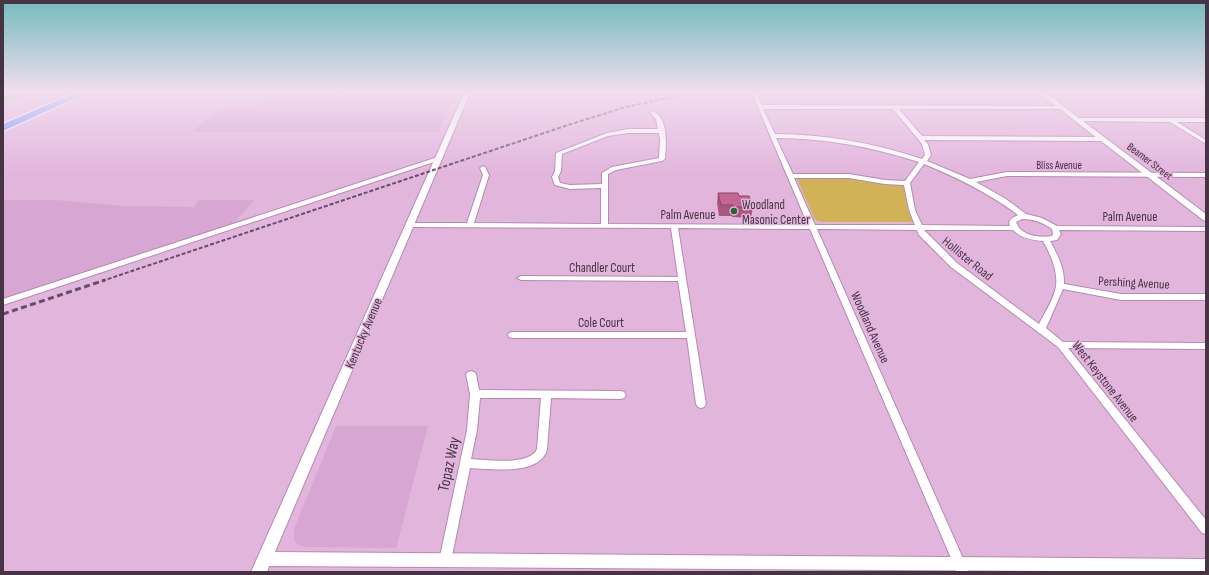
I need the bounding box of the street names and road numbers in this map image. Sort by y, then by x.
street label: Beamer Street [1125,140,1175,183]
street label: Bliss Avenue [1036,159,1082,172]
street label: Palm Avenue [661,207,715,223]
street label: Palm Avenue [1103,209,1157,225]
street label: Hollister Road [939,233,996,284]
street label: Chandler Court [569,260,635,276]
street label: Pershing Avenue [1098,273,1170,293]
street label: Woodland Avenue [847,289,893,366]
street label: Kentucky Avenue [342,296,386,371]
street label: Cole Court [578,315,624,331]
street label: West Keystone Avenue [1069,338,1142,425]
street label: Topaz Way [434,435,465,493]

